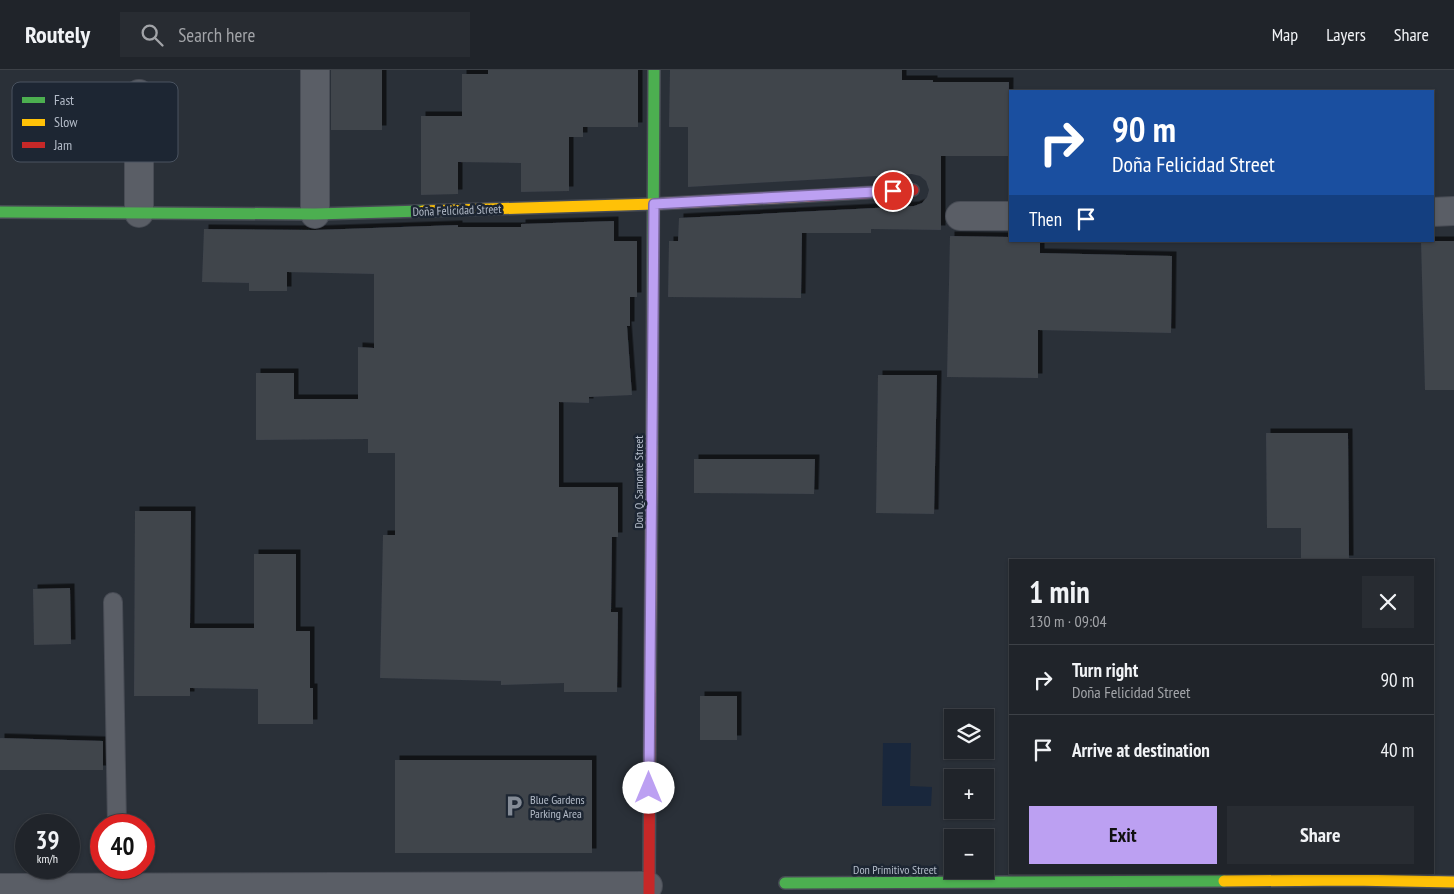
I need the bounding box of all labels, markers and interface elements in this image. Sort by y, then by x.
search box [120,12,470,57]
text: Routely [25,19,90,50]
icon: search [138,21,166,49]
text: Search here [178,23,255,47]
text: Map [1272,23,1298,46]
text: Layers [1326,23,1366,46]
text: Share [1394,23,1429,46]
legend [12,82,178,162]
text: Fast [54,91,74,109]
text: 90 m [1112,106,1176,152]
icon: right [1029,110,1094,175]
text: Slow [54,113,78,131]
text: Jam [53,136,72,154]
text: Doña Felicidad Street [1112,150,1275,178]
pin [872,170,914,212]
icon: arrive [879,177,907,205]
street label: Doña Felicidad Street [412,201,502,219]
icon: arrive [1072,205,1100,233]
text: Then [1029,207,1062,231]
street label: Don Q. Samonte Street [631,435,646,529]
text: 1 min [1029,572,1090,611]
button: close [1362,576,1414,628]
text: 130 m · 09:04 [1029,611,1107,631]
text: Turn right [1072,658,1138,682]
icon: right [1029,666,1057,694]
text: 90 m [1381,668,1414,692]
text: Doña Felicidad Street [1072,682,1190,702]
map controls [944,709,994,879]
button: layers [944,709,994,759]
icon: arrive [1029,736,1057,764]
text: Arrive at destination [1072,738,1210,762]
text: 40 m [1381,738,1414,762]
position arrow [622,761,674,813]
button: + [944,769,994,819]
place label: Blue Gardens Parking Area [530,792,585,821]
parking icon: Blue Gardens Parking Area [501,793,527,819]
button: Exit [1029,806,1217,864]
button: Share [1227,806,1414,864]
speed limit sign: 40 [90,814,155,879]
text: 39 [36,824,59,856]
button: − [944,829,994,879]
text: km/h [37,851,58,866]
street label: Don Primitivo Street [853,862,938,877]

